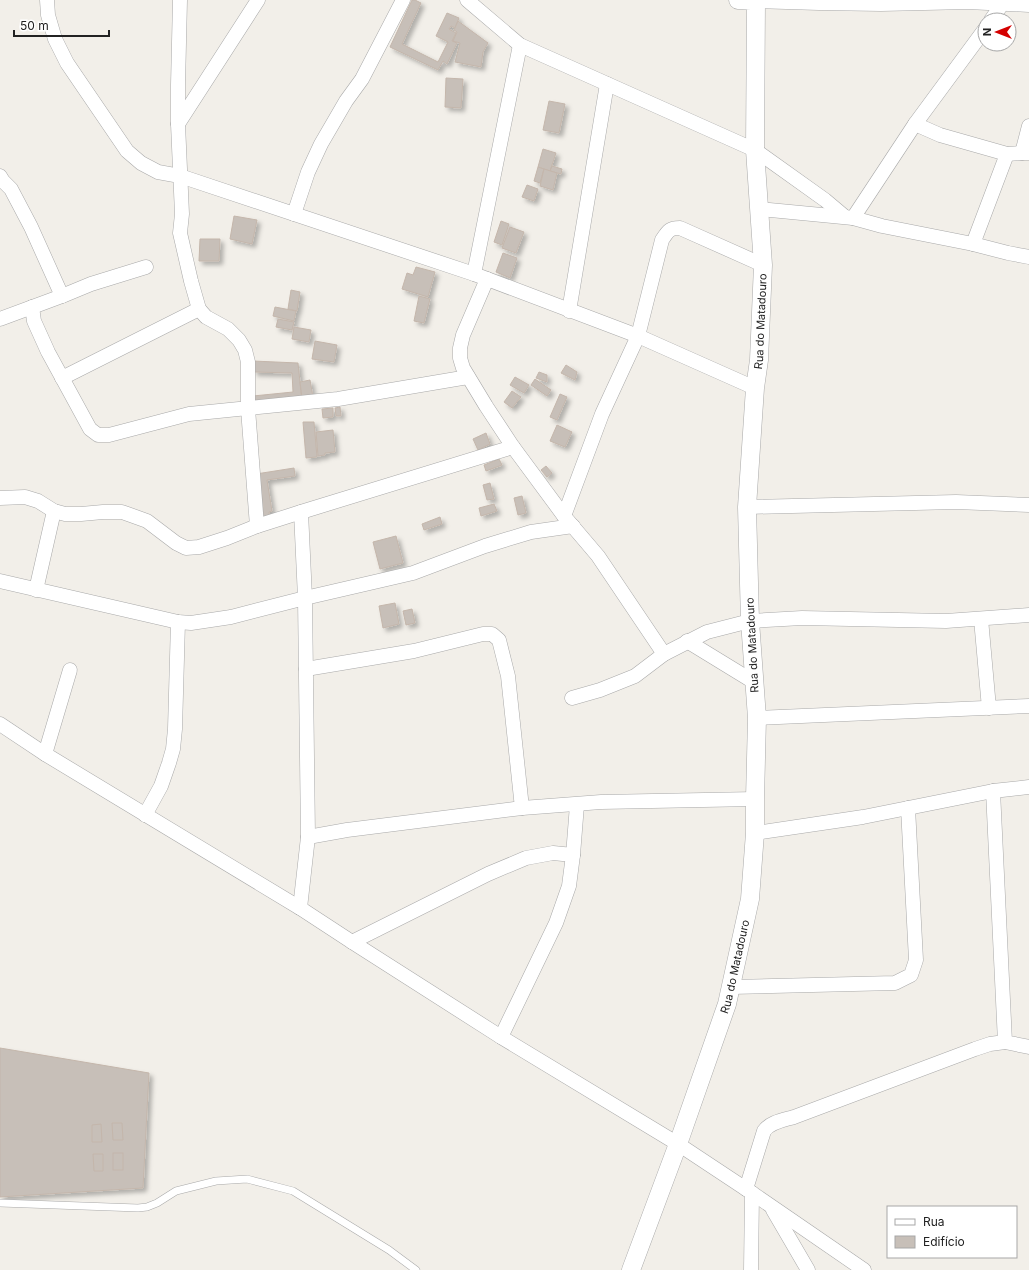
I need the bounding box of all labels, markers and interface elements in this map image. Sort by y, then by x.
scale bar [14,12,109,38]
north arrow [977,12,1017,52]
text: 50 m [20,18,49,33]
text: N [980,28,994,36]
street label: Rua do Matadouro [751,273,770,370]
street label: Rua do Matadouro [742,596,761,693]
street label: Rua do Matadouro [717,918,752,1015]
legend [887,1206,1017,1258]
text: Rua [923,1214,945,1229]
text: Edifício [923,1234,965,1249]

